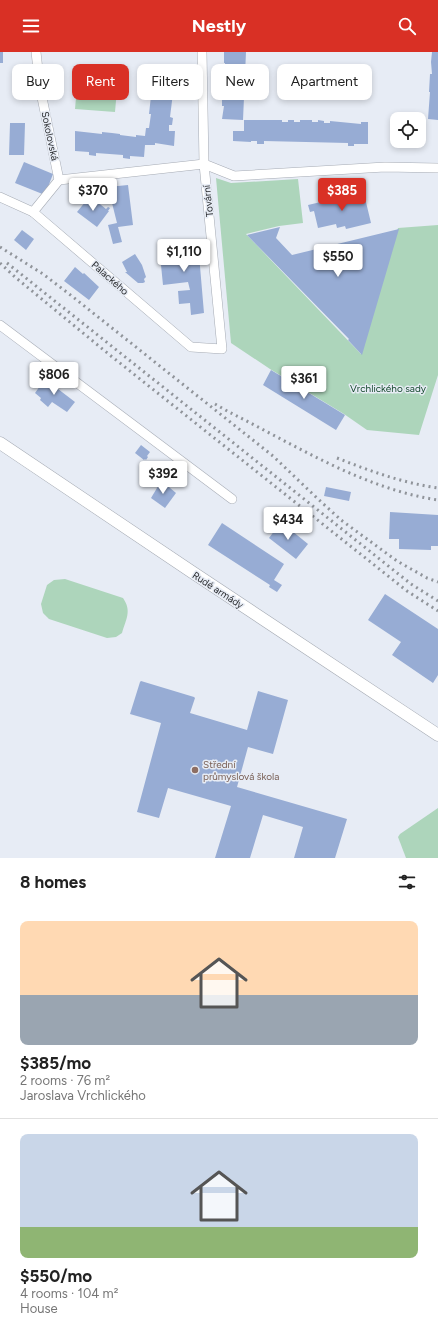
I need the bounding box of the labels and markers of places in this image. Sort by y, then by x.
pin: $370 [69,178,117,212]
pin: $385 [318,178,366,212]
pin: $1,110 [151,239,217,273]
pin: $550 [314,244,362,278]
pin: $806 [30,362,78,396]
pin: $361 [280,366,328,400]
pin: $392 [139,461,187,495]
pin: $434 [264,507,312,541]
place label: Střední průmyslová škola [203,758,279,783]
marker: Střední průmyslová škola [190,765,200,775]

